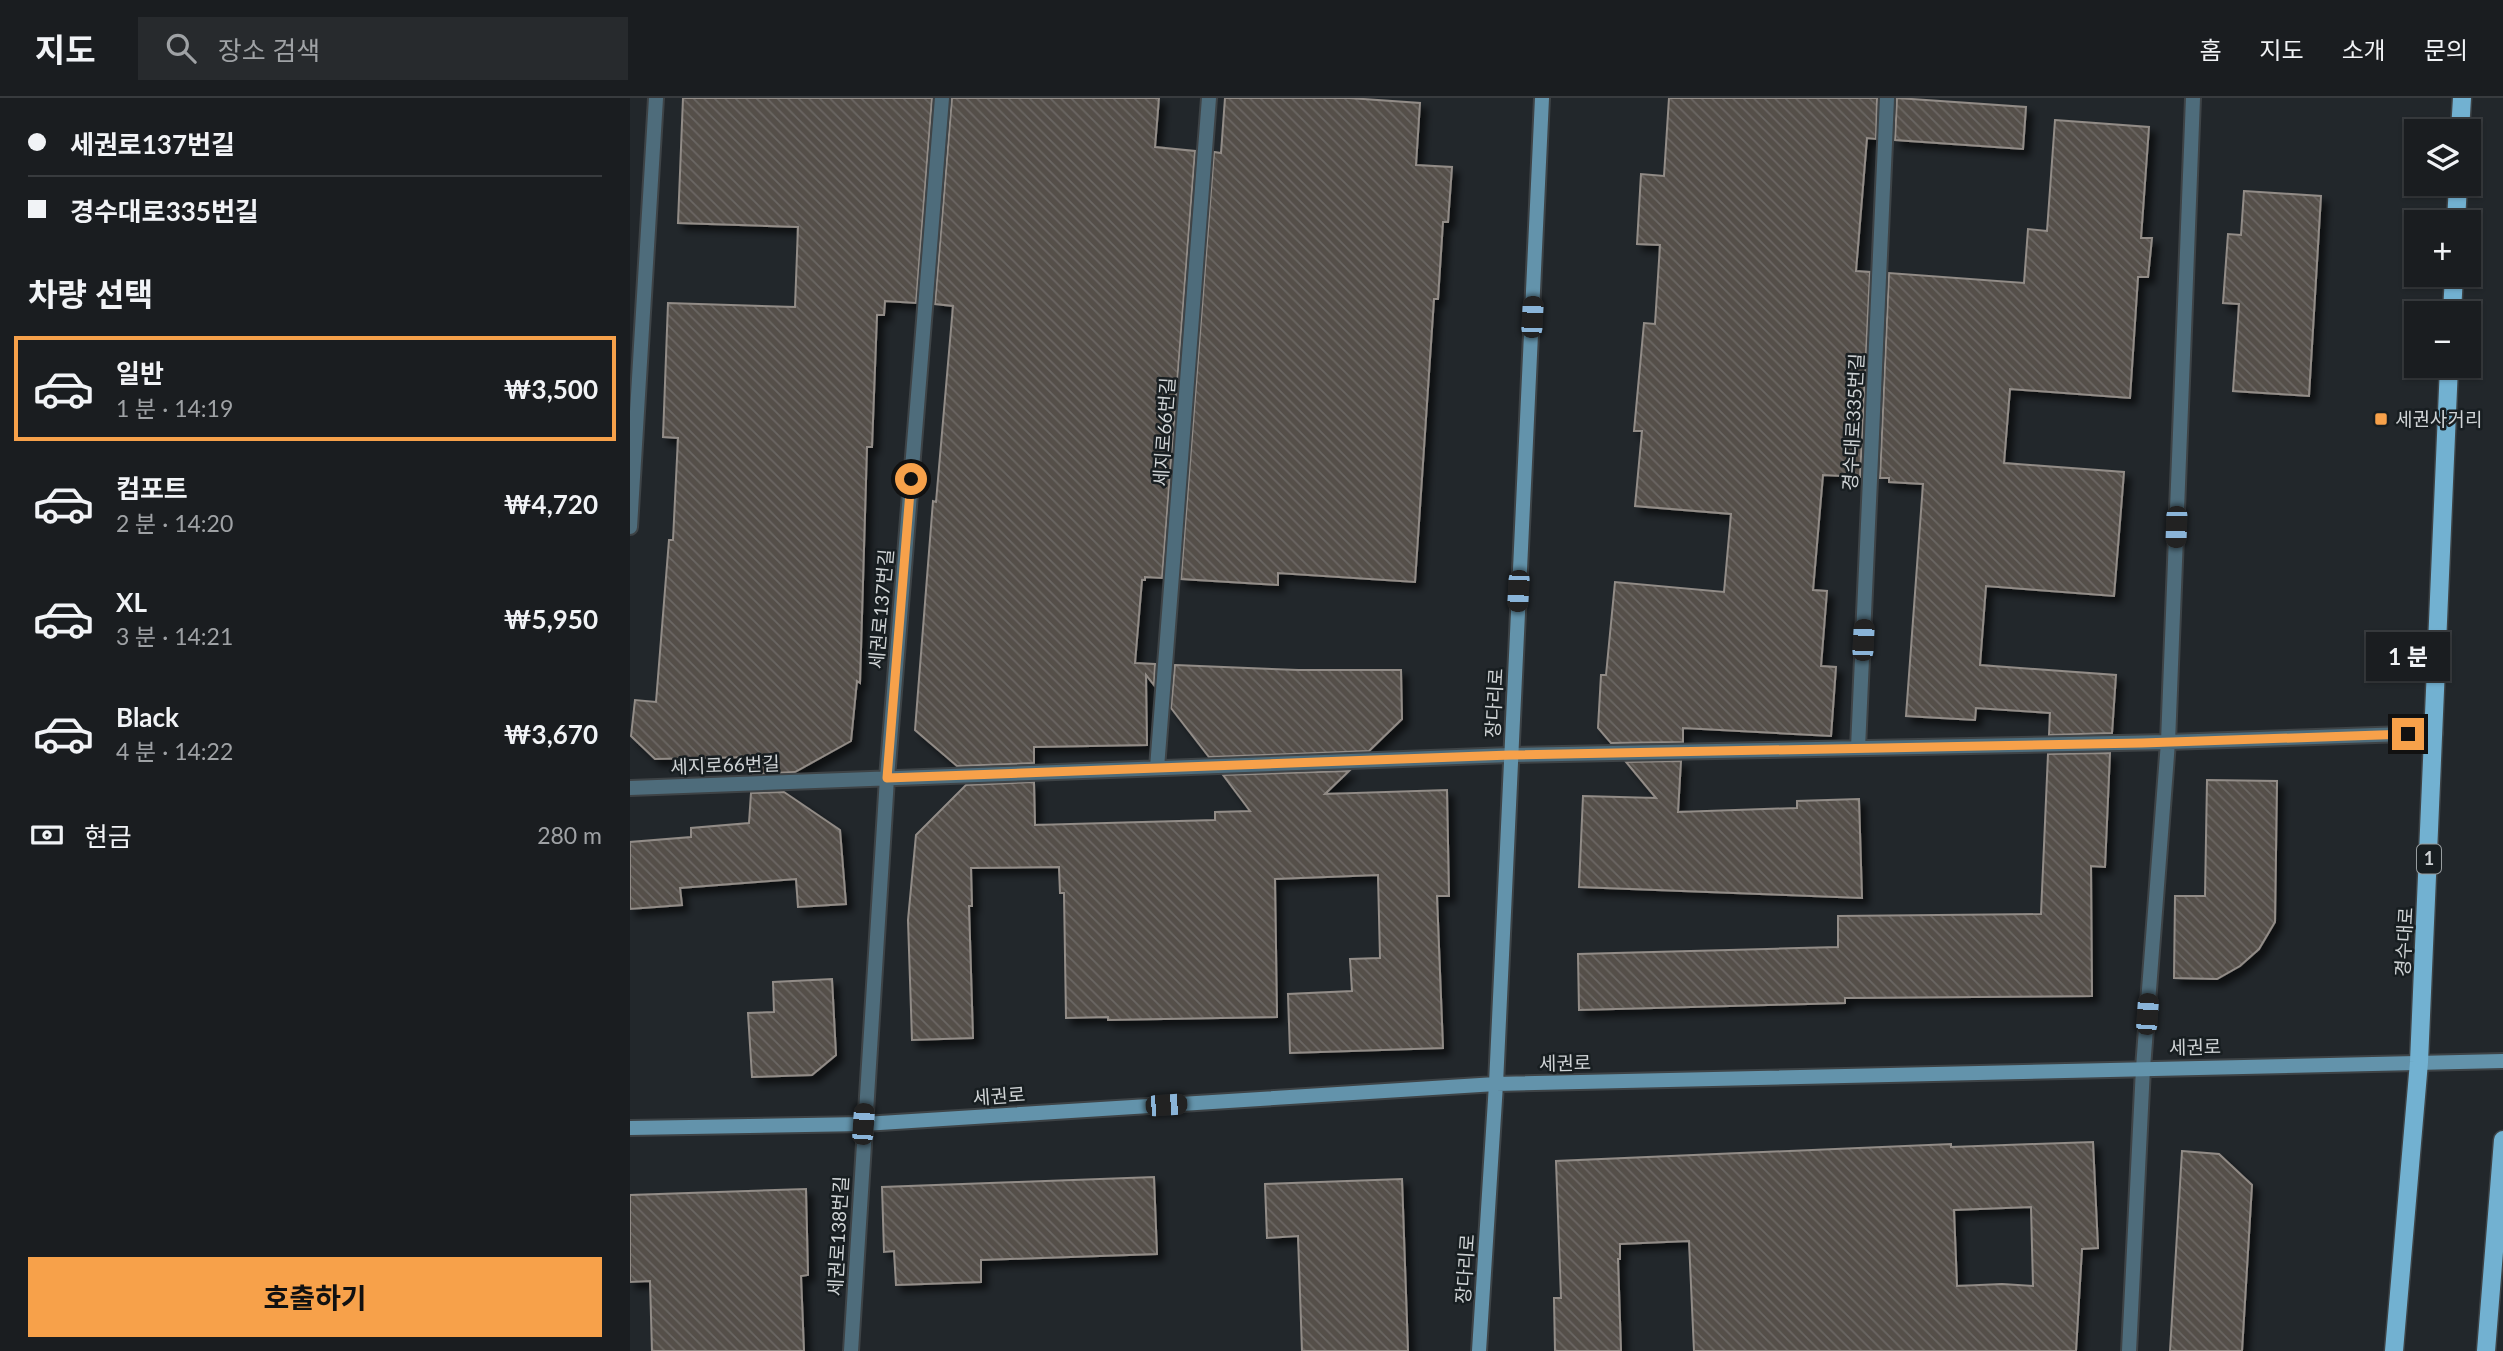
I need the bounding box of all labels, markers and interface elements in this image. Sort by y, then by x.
search box [138,17,628,80]
text: 지도 [35,29,96,69]
icon: search [162,29,200,67]
text: 장소 검색 [218,34,320,66]
text: 홈 [2199,35,2221,64]
text: 지도 [2259,35,2304,64]
text: 소개 [2342,35,2386,64]
text: 문의 [2424,35,2468,64]
map controls [2404,119,2481,378]
button: layers [2404,119,2481,196]
text: 세권로137번길 [70,128,235,160]
text: 경수대로335번길 [70,195,259,227]
button: + [2404,210,2481,287]
text: 차량 선택 [28,274,154,313]
car [1521,295,1544,339]
button: − [2404,301,2481,378]
street label: 경수대로335번길 [1837,352,1868,491]
icon: car [32,357,95,420]
text: 일반 [116,357,164,389]
text: ₩3,500 [504,373,598,405]
street label: 세지로66번길 [1148,377,1179,487]
text: 1 분 · 14:19 [116,394,233,422]
place label: 세권사거리 [2395,407,2482,430]
marker: 세권사거리 [2373,411,2389,427]
route start [895,463,927,495]
icon: car [32,472,95,535]
text: 컴포트 [116,472,188,504]
text: ₩4,720 [504,488,598,520]
car [2165,506,2188,548]
text: 2 분 · 14:20 [116,509,233,537]
street label: 세권로137번길 [864,548,897,670]
car [1507,569,1530,613]
text: XL [116,586,147,618]
icon: car [32,587,95,650]
text: ₩5,950 [504,603,598,635]
car [1852,618,1875,662]
text: 3 분 · 14:21 [116,622,233,650]
callout: 1 분 [2366,632,2450,682]
text: 1 분 [2388,642,2428,670]
street label: 장다리로 [1480,667,1507,738]
text: Black [116,701,179,733]
icon: car [32,702,95,765]
text: ₩3,670 [504,718,598,750]
route end [2392,718,2424,750]
text: 4 분 · 14:22 [116,737,233,765]
street label: 세지로66번길 [670,751,780,778]
icon: cash [28,816,66,854]
text: 현금 [84,820,132,852]
text: 280 m [537,821,602,849]
road number: 1 [2417,844,2441,874]
street label: 경수대로 [2390,906,2417,977]
car [2136,992,2159,1036]
street label: 세권로 [2169,1035,2221,1058]
street label: 세권로 [1539,1051,1591,1074]
street label: 세권로 [972,1082,1026,1109]
car [1145,1093,1188,1117]
car [852,1102,875,1146]
street label: 세권로138번길 [823,1175,852,1297]
street label: 장다리로 [1451,1233,1478,1305]
button: 호출하기 [28,1257,602,1337]

